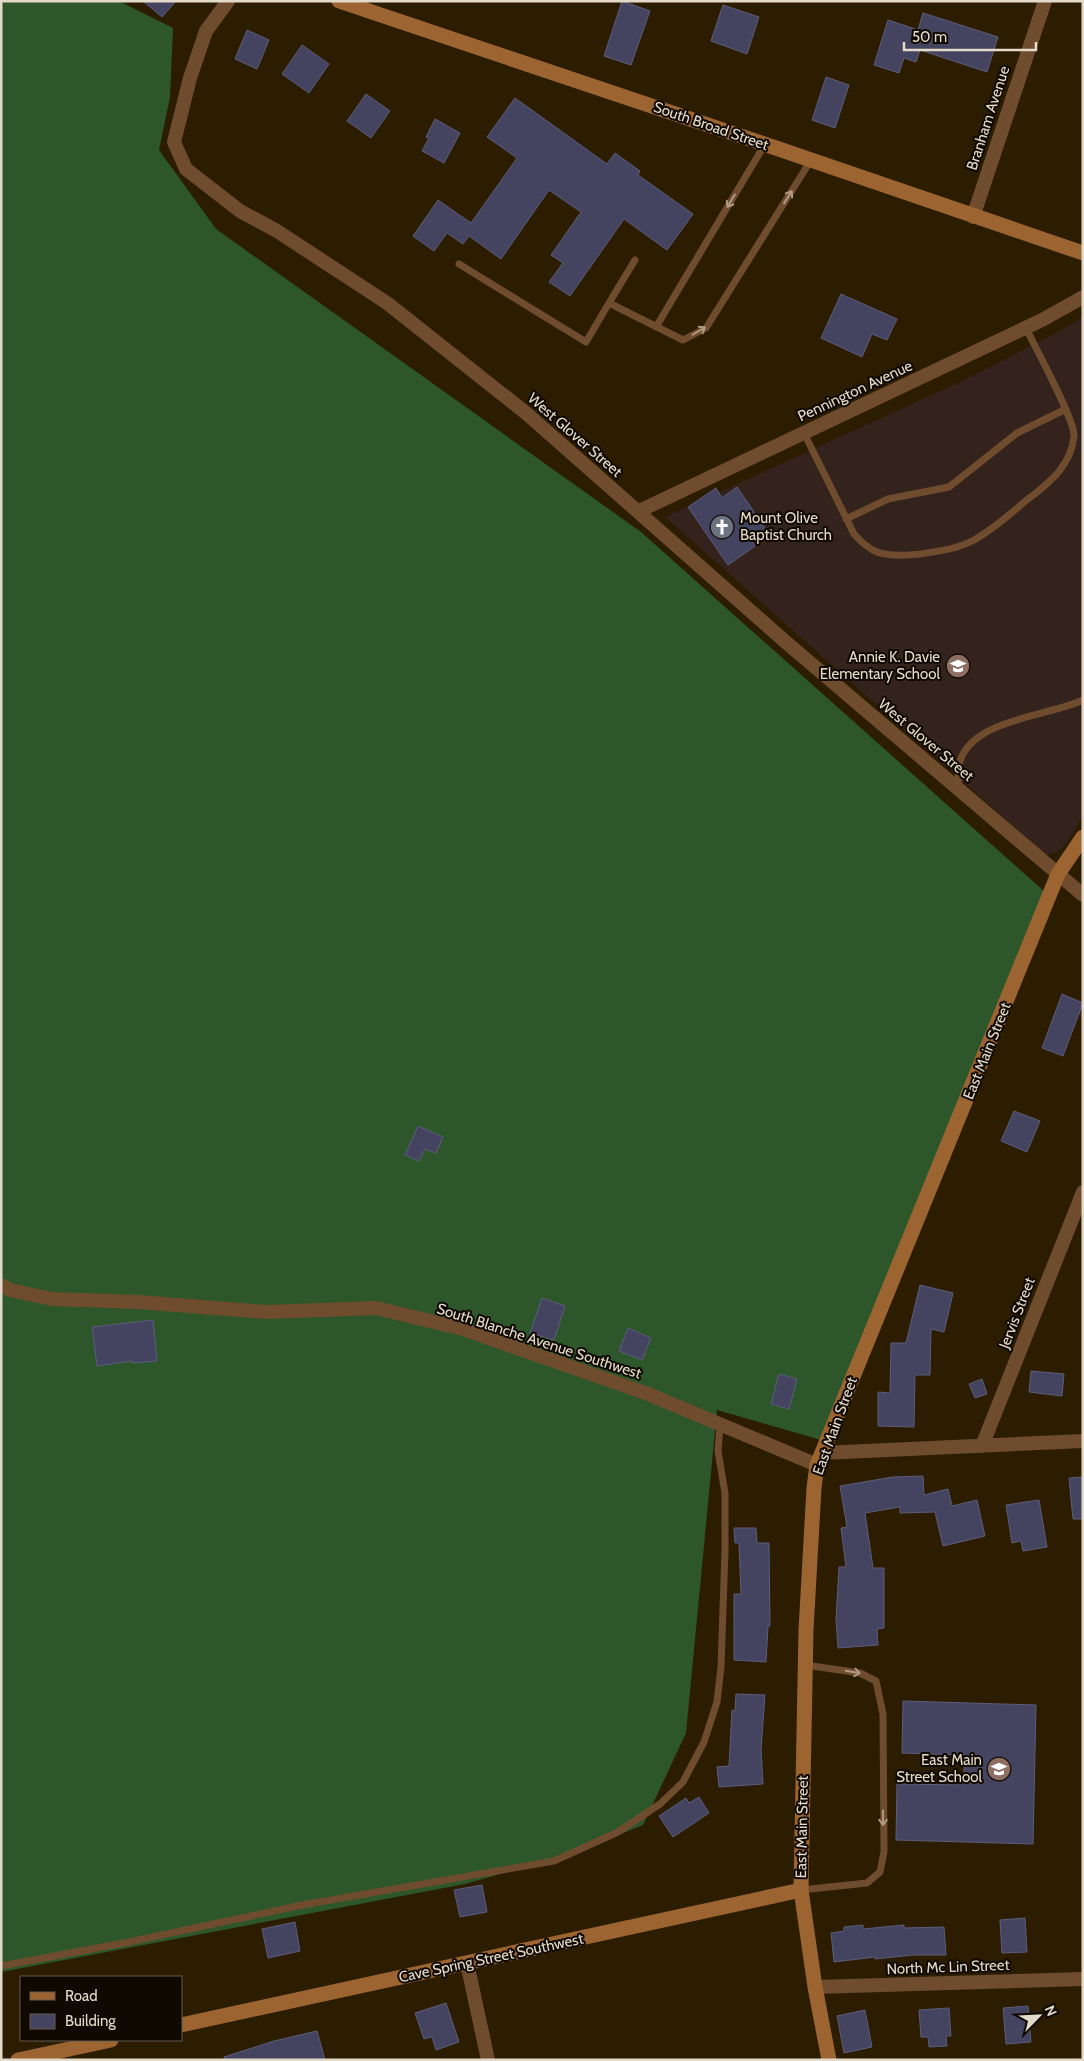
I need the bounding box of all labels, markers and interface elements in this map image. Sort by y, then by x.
scale bar [904,20,1036,52]
text: 50 m [912,28,947,46]
street label: Branham Avenue [963,63,1013,172]
street label: South Broad Street [651,98,771,154]
one-way arrow [784,190,794,204]
one-way arrow [726,193,736,207]
one-way arrow [692,326,706,336]
street label: Pennington Avenue [795,356,915,425]
street label: West Glover Street [524,389,626,481]
place label: Mount Olive Baptist Church [740,509,832,544]
church icon: Mount Olive Baptist Church [709,514,735,540]
place label: Annie K. Davie Elementary School [820,648,940,683]
school or university icon: Annie K. Davie Elementary School [945,653,971,679]
street label: West Glover Street [875,695,977,785]
street label: East Main Street [959,1000,1015,1102]
street label: Jervis Street [995,1275,1039,1352]
street label: South Blanche Avenue Southwest [434,1299,644,1383]
street label: East Main Street [809,1375,861,1477]
one-way arrow [845,1667,861,1677]
place label: East Main Street School [896,1751,982,1786]
school or university icon: East Main Street School [986,1756,1012,1782]
street label: East Main Street [792,1775,812,1879]
one-way arrow [878,1809,888,1825]
street label: Cave Spring Street Southwest [397,1930,585,1986]
street label: North Mc Lin Street [886,1956,1010,1978]
legend [20,1976,182,2041]
text: Road [65,1987,98,2005]
north arrow [1014,1991,1064,2041]
text: N [1041,2003,1061,2019]
text: Building [65,2012,116,2030]

